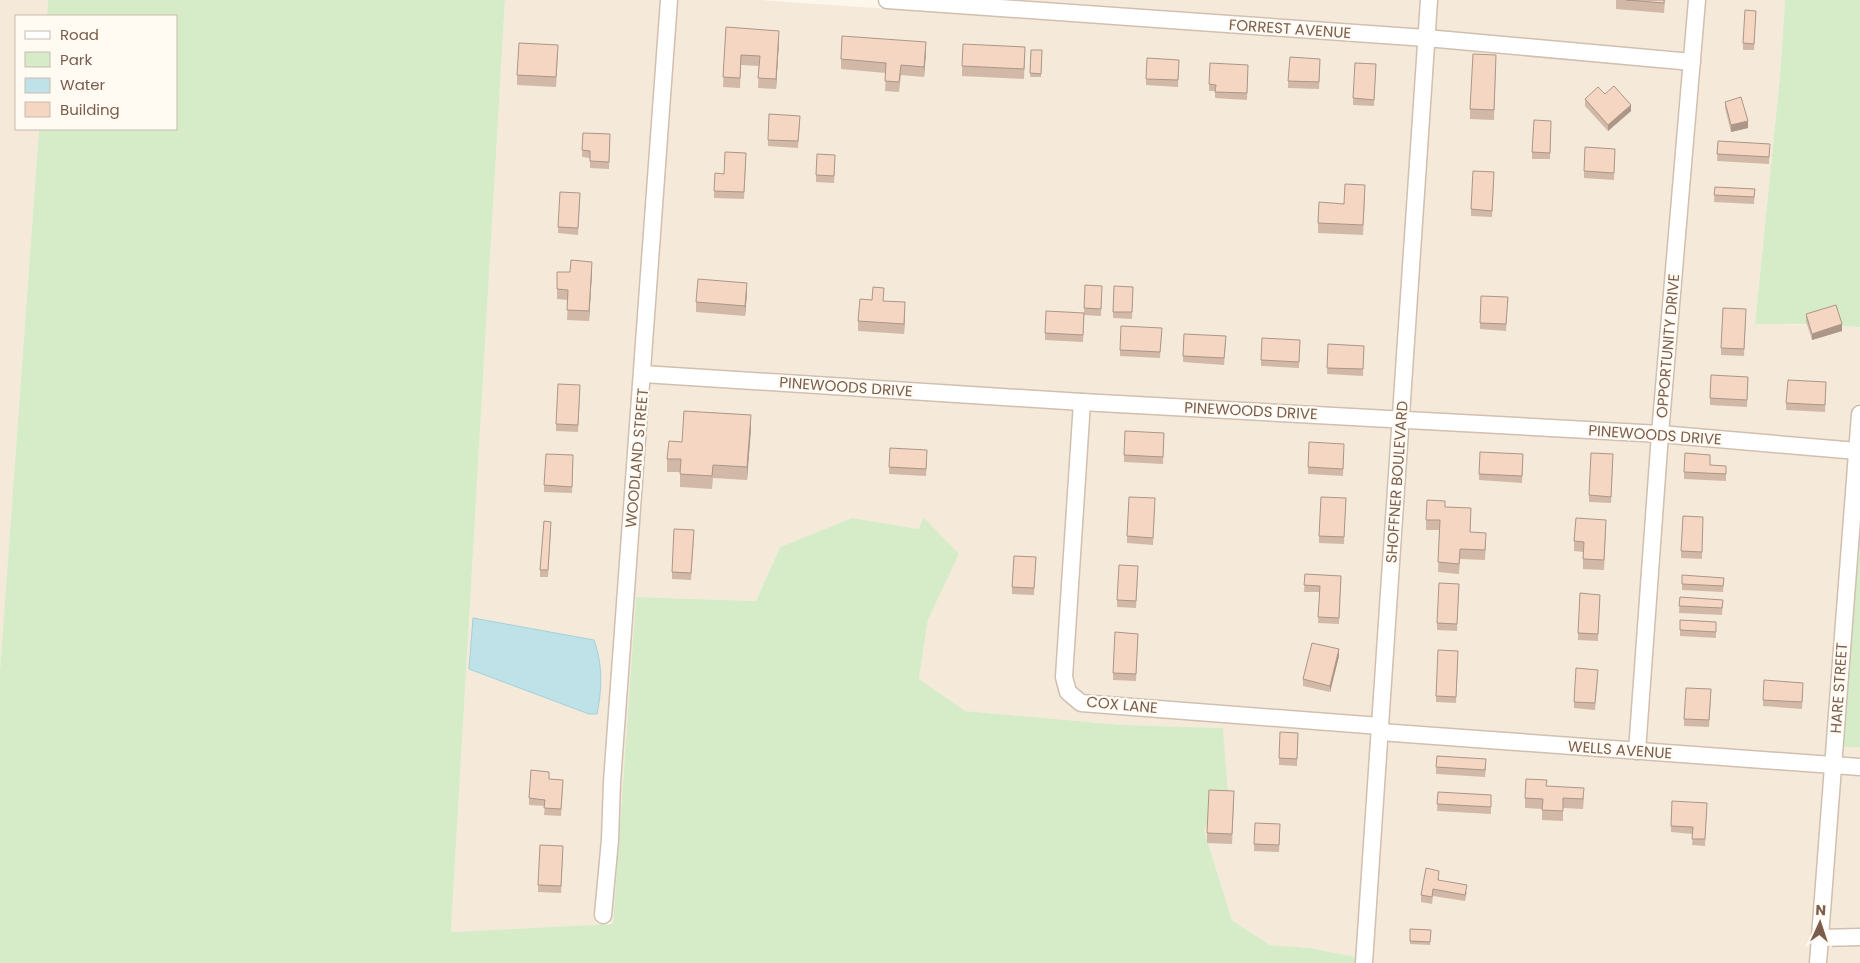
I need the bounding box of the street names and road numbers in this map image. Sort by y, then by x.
street label: FORREST AVENUE [1228,14,1352,43]
street label: OPPORTUNITY DRIVE [1651,273,1684,419]
street label: PINEWOODS DRIVE [779,371,913,402]
street label: WOODLAND STREET [620,387,653,529]
street label: PINEWOODS DRIVE [1184,397,1318,424]
street label: SHOFFNER BOULEVARD [1380,400,1413,564]
street label: PINEWOODS DRIVE [1588,419,1722,450]
street label: HARE STREET [1825,642,1852,734]
street label: COX LANE [1085,691,1159,718]
street label: WELLS AVENUE [1567,735,1673,764]

